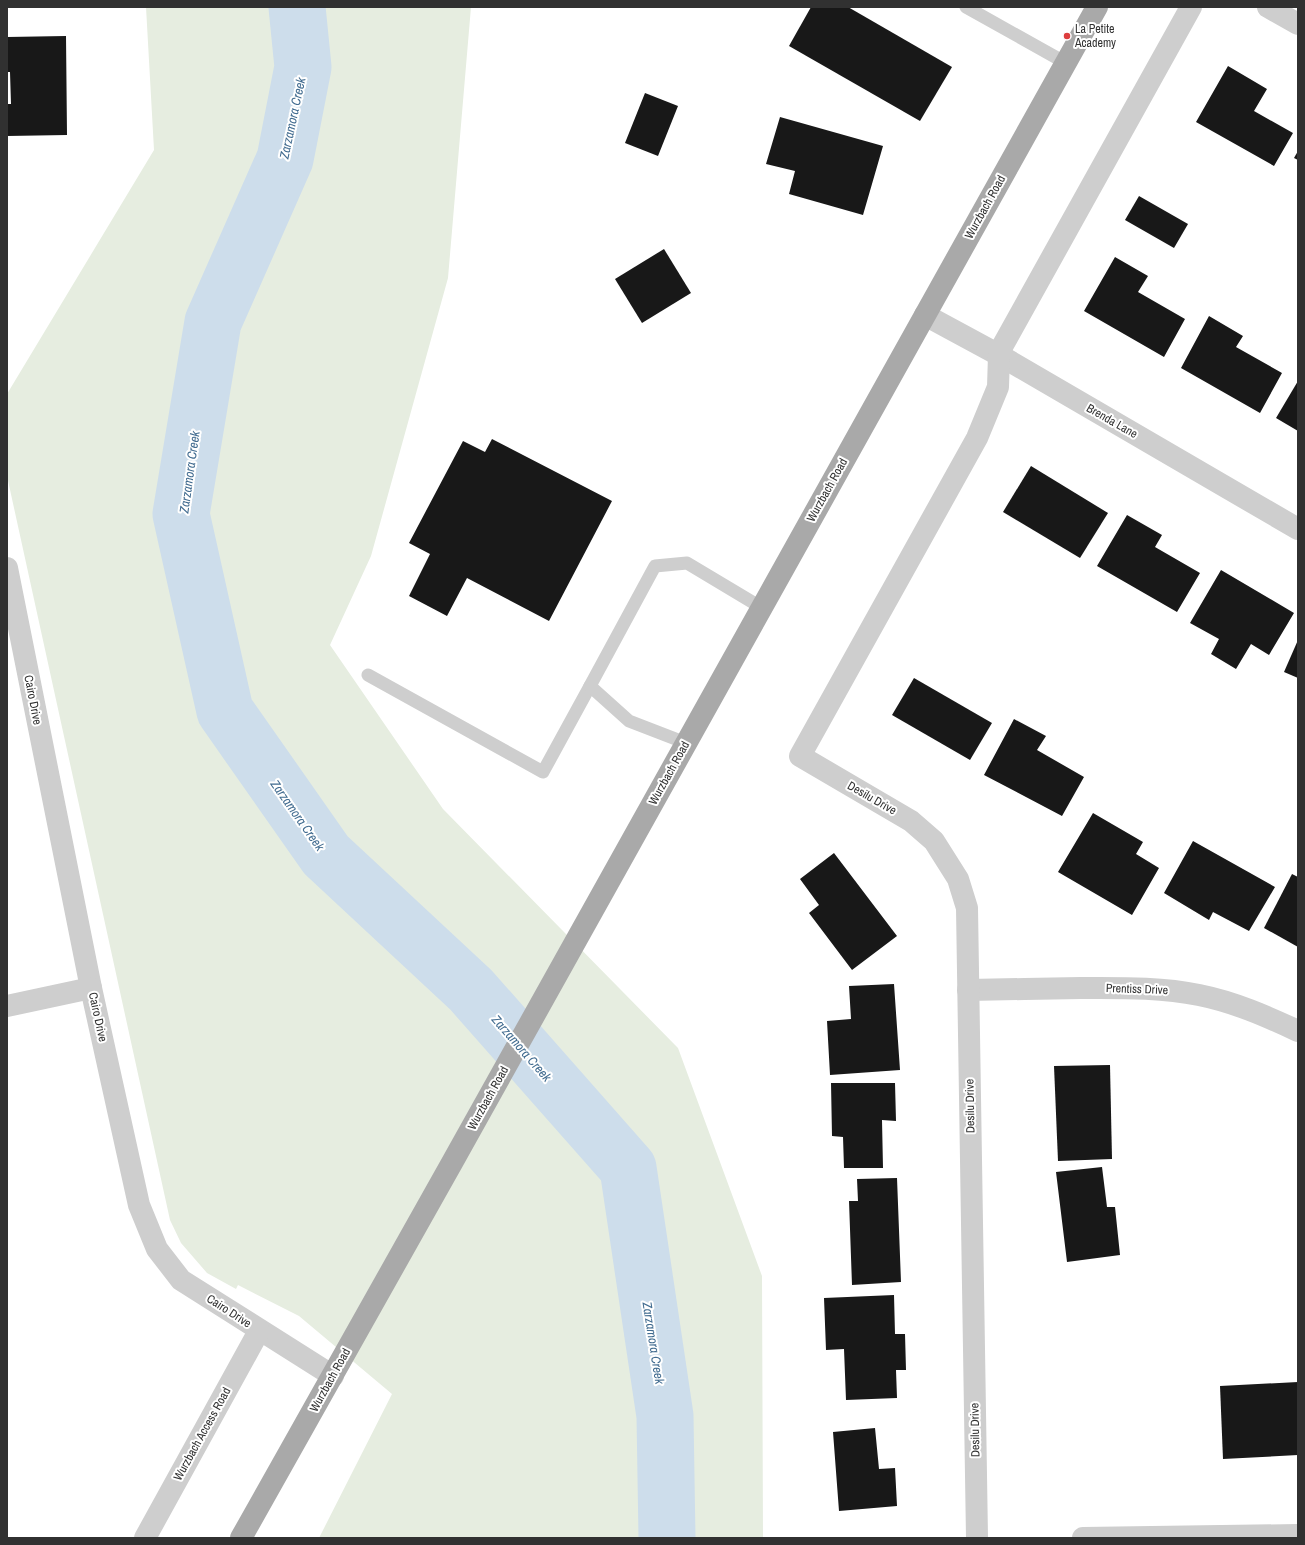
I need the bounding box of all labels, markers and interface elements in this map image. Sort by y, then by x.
place label: La Petite Academy [1074,21,1116,51]
marker: La Petite Academy [1062,31,1072,41]
water label: Zarzamora Creek [275,75,310,161]
street label: Wurzbach Road [961,172,1009,242]
street label: Brenda Lane [1084,400,1140,442]
water label: Zarzamora Creek [175,429,204,515]
street label: Wurzbach Road [803,455,851,525]
street label: Cairo Drive [20,674,46,726]
street label: Wurzbach Road [645,738,693,808]
water label: Zarzamora Creek [266,776,329,855]
street label: Desilu Drive [845,778,899,818]
street label: Prentiss Drive [1106,980,1168,998]
street label: Cairo Drive [85,991,111,1043]
water label: Zarzamora Creek [487,1011,556,1086]
street label: Wurzbach Road [464,1063,512,1133]
street label: Desilu Drive [962,1079,978,1133]
street label: Cairo Drive [204,1291,254,1331]
water label: Zarzamora Creek [638,1300,668,1386]
street label: Wurzbach Road [306,1345,354,1415]
street label: Wurzbach Access Road [170,1385,234,1483]
street label: Desilu Drive [967,1403,983,1457]

